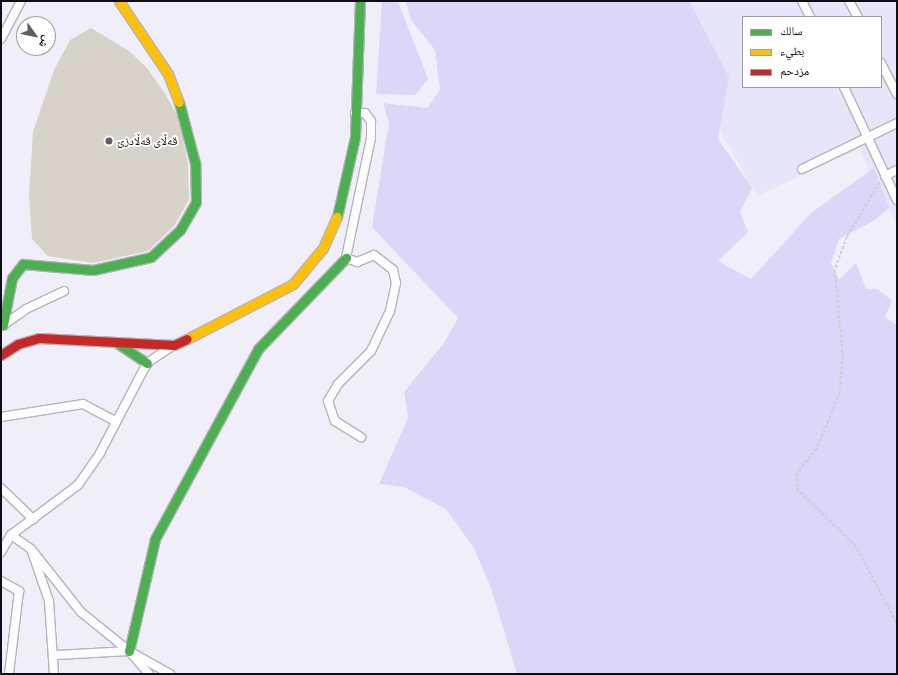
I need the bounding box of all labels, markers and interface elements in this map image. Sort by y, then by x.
north arrow [16,16,56,56]
legend [742,16,882,88]
text: سالك [780,23,802,38]
text: ش [36,33,54,51]
text: بطيء [780,43,804,58]
text: مزدحم [780,63,809,78]
place label: قەڵای قەڵادزێ [117,134,177,148]
marker: قەڵای قەڵادزێ [104,136,114,146]

